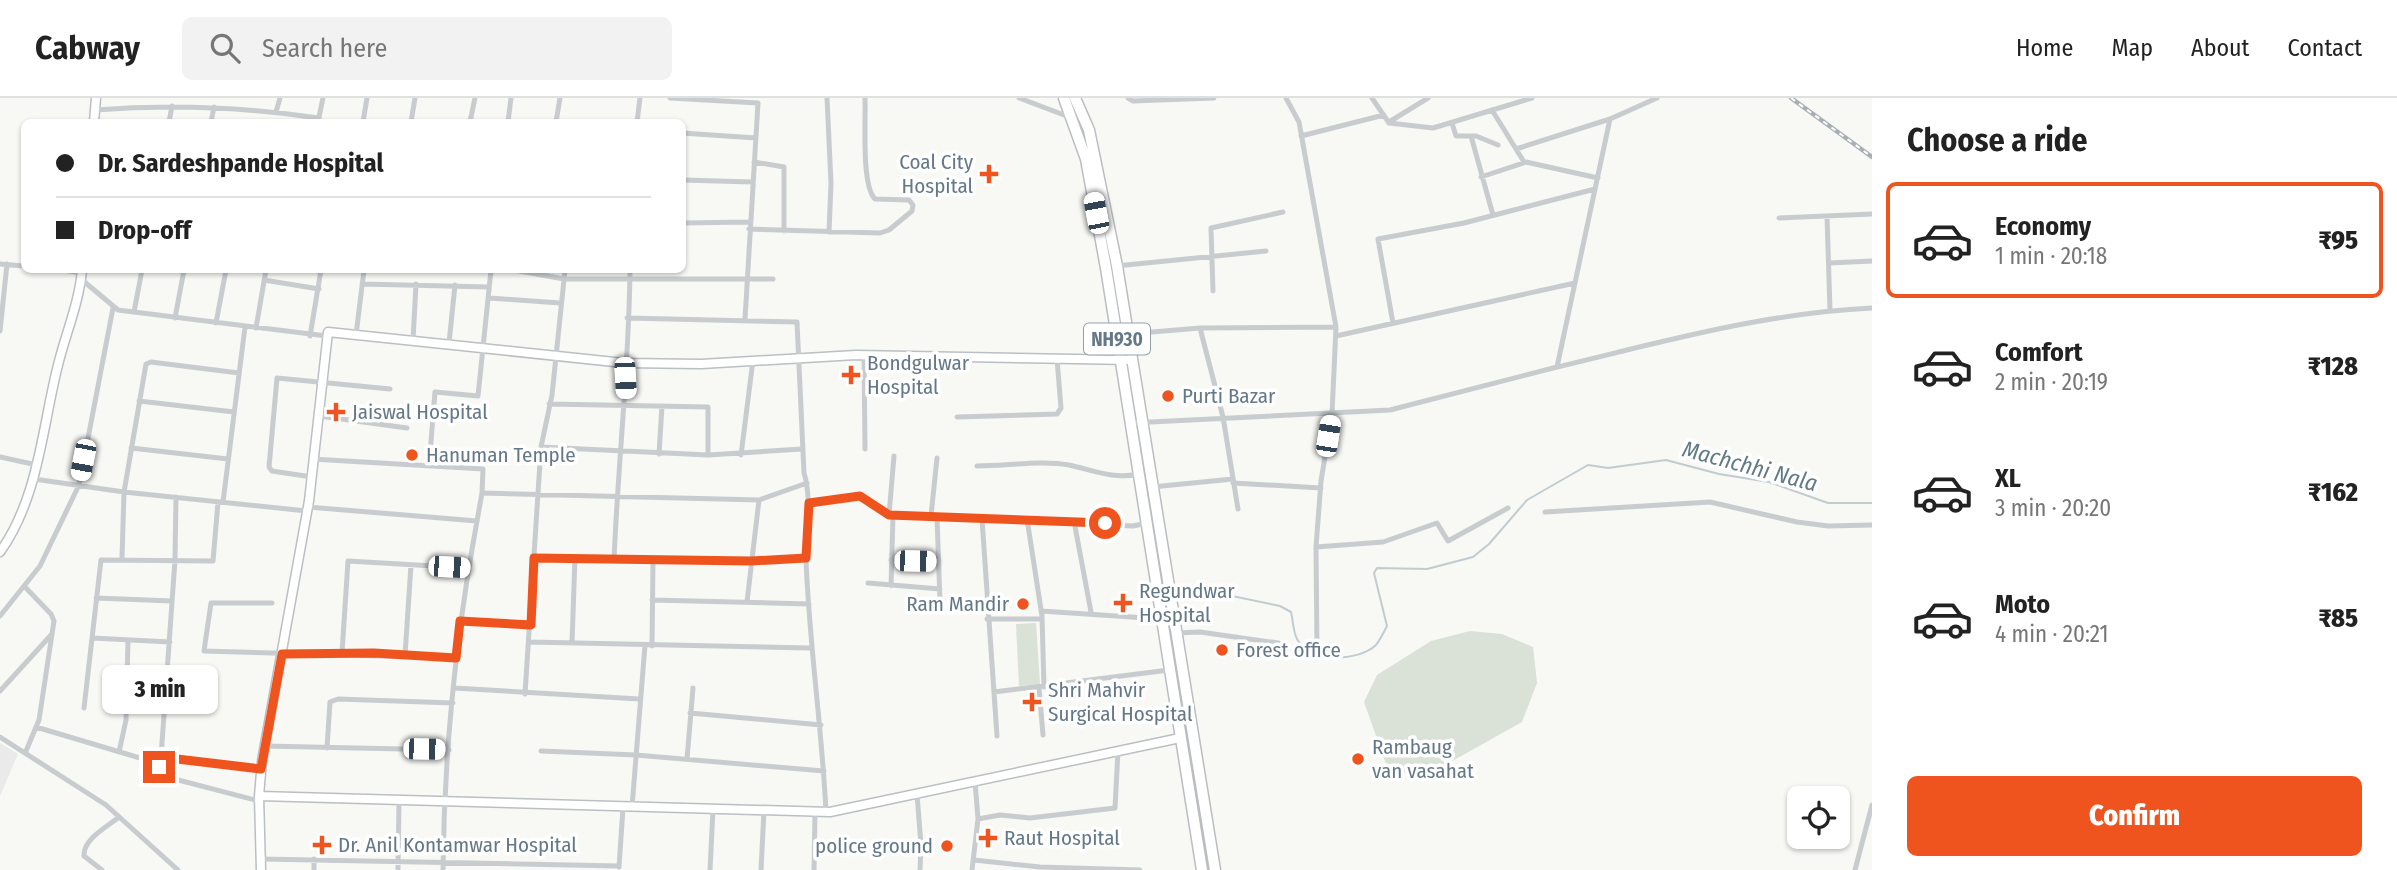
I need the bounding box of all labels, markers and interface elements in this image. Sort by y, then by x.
search box [182,17,672,80]
text: Cabway [35,28,140,68]
icon: search [206,29,244,67]
text: Search here [262,33,387,64]
text: Home [2016,34,2073,62]
text: Map [2111,34,2153,62]
text: About [2191,34,2249,62]
text: Contact [2287,34,2362,62]
text: Choose a ride [1907,121,2088,159]
text: Dr. Sardeshpande Hospital [98,148,383,179]
place label: Coal City Hospital [899,149,974,199]
marker: Coal City Hospital [979,164,999,184]
car [1082,190,1111,236]
icon: car [1911,209,1974,272]
text: Economy [1995,211,2091,242]
text: Drop-off [98,215,191,246]
text: ₹95 [2318,225,2358,256]
text: 1 min · 20:18 [1995,242,2107,270]
road number: NH930 [1084,324,1150,354]
icon: car [1911,335,1974,398]
text: Comfort [1995,337,2083,368]
place label: Bondgulwar Hospital [867,350,970,400]
text: ₹128 [2308,351,2358,382]
car [614,356,637,400]
marker: Bondgulwar Hospital [841,365,861,385]
text: 2 min · 20:19 [1995,368,2108,396]
place label: Purti Bazar [1182,383,1276,409]
marker: Purti Bazar [1160,388,1176,404]
place label: Jaiswal Hospital [352,399,488,425]
marker: Jaiswal Hospital [326,402,346,422]
car [1315,414,1342,458]
water label: Machchhi Nala [1679,435,1821,497]
car [69,437,98,483]
place label: Hanuman Temple [426,442,576,468]
marker: Hanuman Temple [404,447,420,463]
icon: car [1911,461,1974,524]
text: XL [1995,463,2021,494]
text: ₹162 [2308,477,2358,508]
text: 3 min · 20:20 [1995,494,2111,522]
route start [1089,507,1121,539]
car [894,550,937,572]
car [428,555,471,579]
place label: Regundwar Hospital [1139,578,1235,628]
icon: car [1911,587,1974,650]
text: Moto [1995,589,2050,620]
place label: Ram Mandir [906,591,1010,617]
marker: Regundwar Hospital [1113,593,1133,613]
marker: Ram Mandir [1015,596,1031,612]
text: ₹85 [2318,603,2358,634]
text: 4 min · 20:21 [1995,620,2108,648]
place label: Forest office [1236,637,1341,663]
marker: Forest office [1214,642,1230,658]
callout: 3 min [101,666,217,714]
text: 3 min [134,675,186,703]
place label: Shri Mahvir Surgical Hospital [1048,677,1193,727]
marker: Shri Mahvir Surgical Hospital [1022,692,1042,712]
place label: Rambaug van vasahat [1372,734,1474,784]
car [403,738,446,760]
route end [143,751,175,783]
marker: Rambaug van vasahat [1350,751,1366,767]
button: Confirm [1907,776,2362,856]
map controls [1787,786,1850,849]
button: locate [1787,786,1850,849]
place label: Raut Hospital [1004,825,1120,851]
marker: Raut Hospital [978,828,998,848]
place label: Dr. Anil Kontamwar Hospital [338,832,577,858]
place label: police ground [815,833,933,859]
marker: Dr. Anil Kontamwar Hospital [312,835,332,855]
marker: police ground [939,838,955,854]

